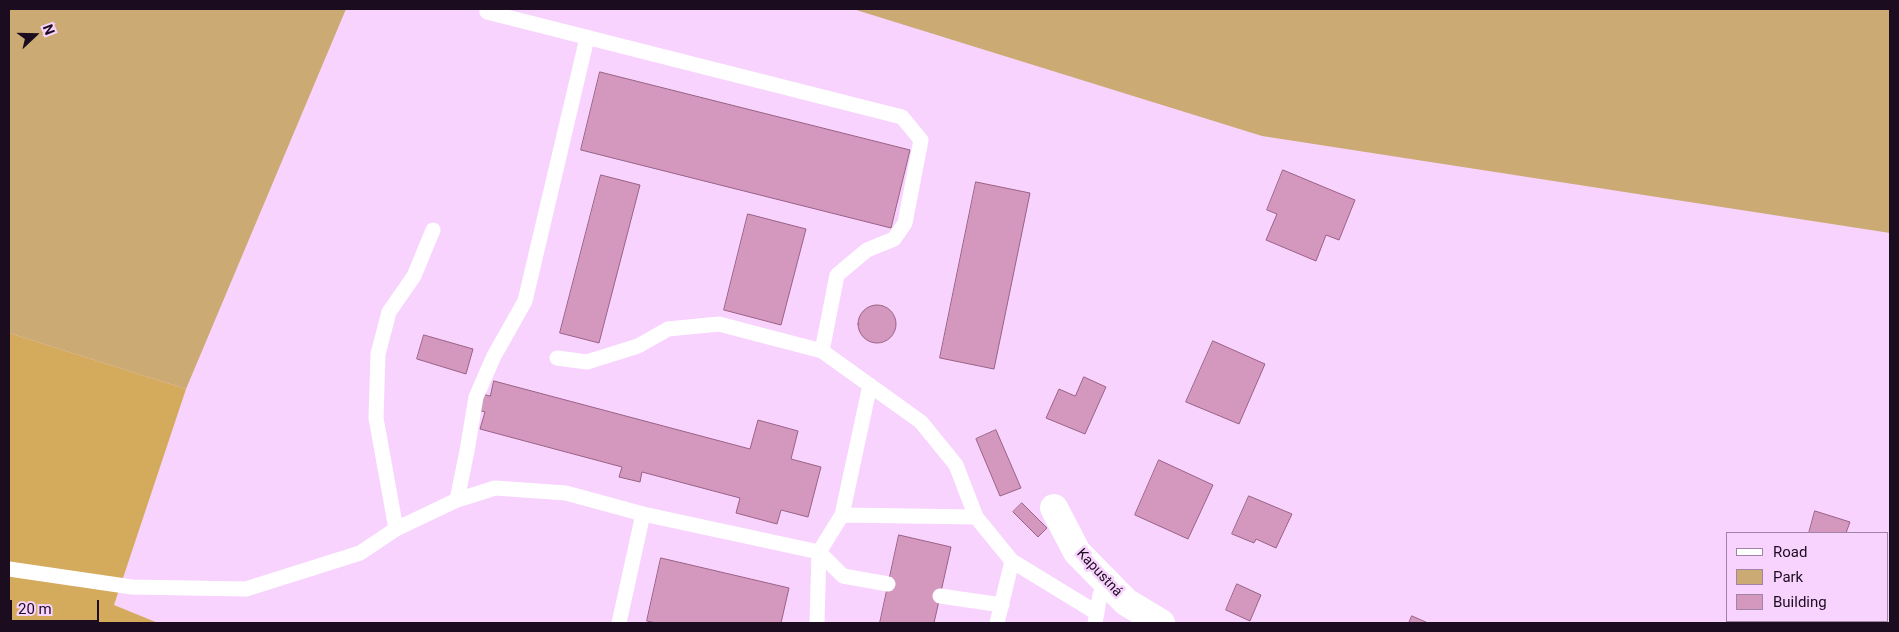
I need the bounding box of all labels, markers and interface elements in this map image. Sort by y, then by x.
north arrow [10,10,60,60]
text: N [40,22,58,37]
legend [1726,532,1889,622]
text: Road [1773,543,1807,561]
street label: Kapustná [1073,546,1125,600]
text: Park [1773,568,1803,586]
scale bar [12,590,101,622]
text: Building [1773,593,1827,611]
text: 20 m [18,600,52,618]

